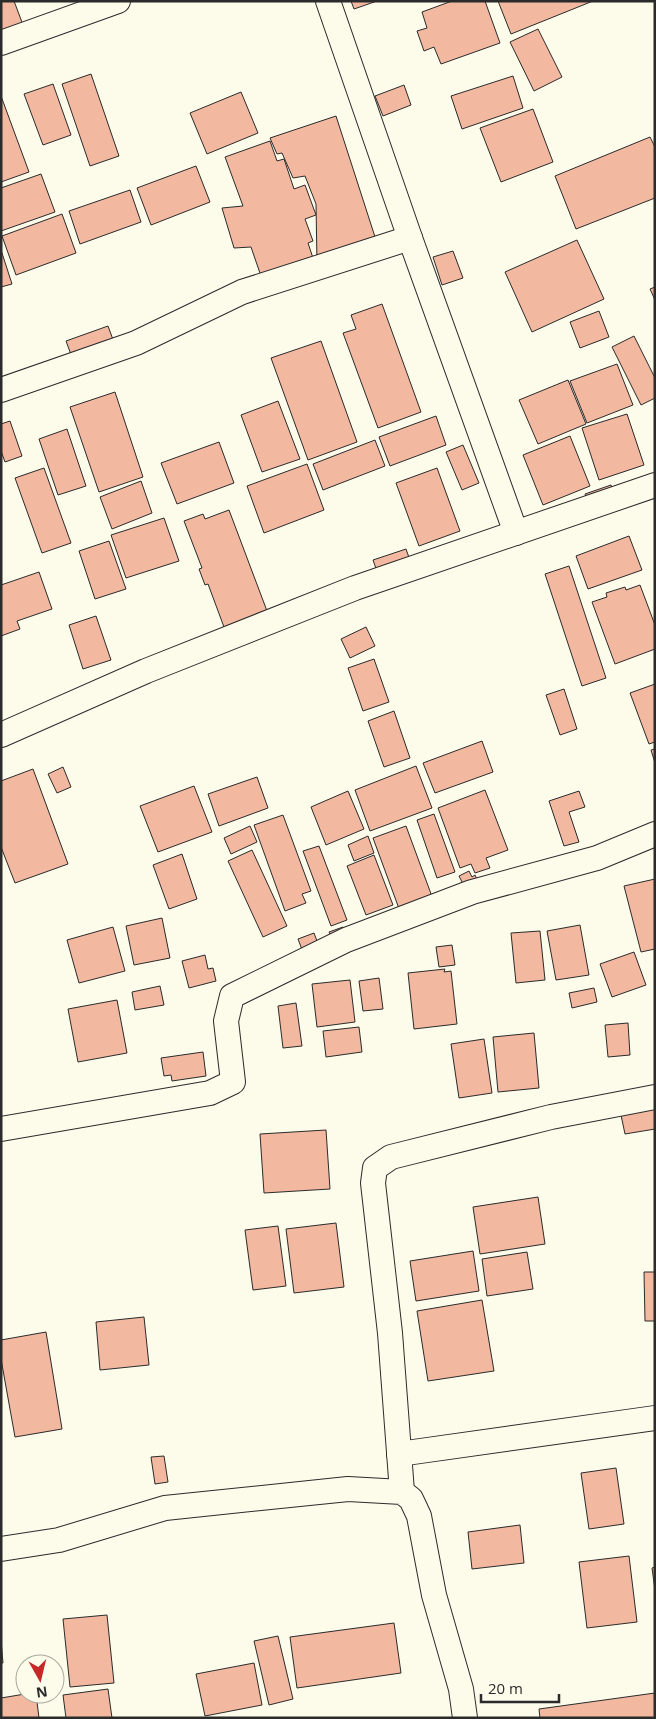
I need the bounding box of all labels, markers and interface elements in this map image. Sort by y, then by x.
north arrow [15,1654,65,1704]
scale bar [481,1672,558,1704]
text: 20 m [488,1678,523,1698]
text: N [35,1682,49,1703]

